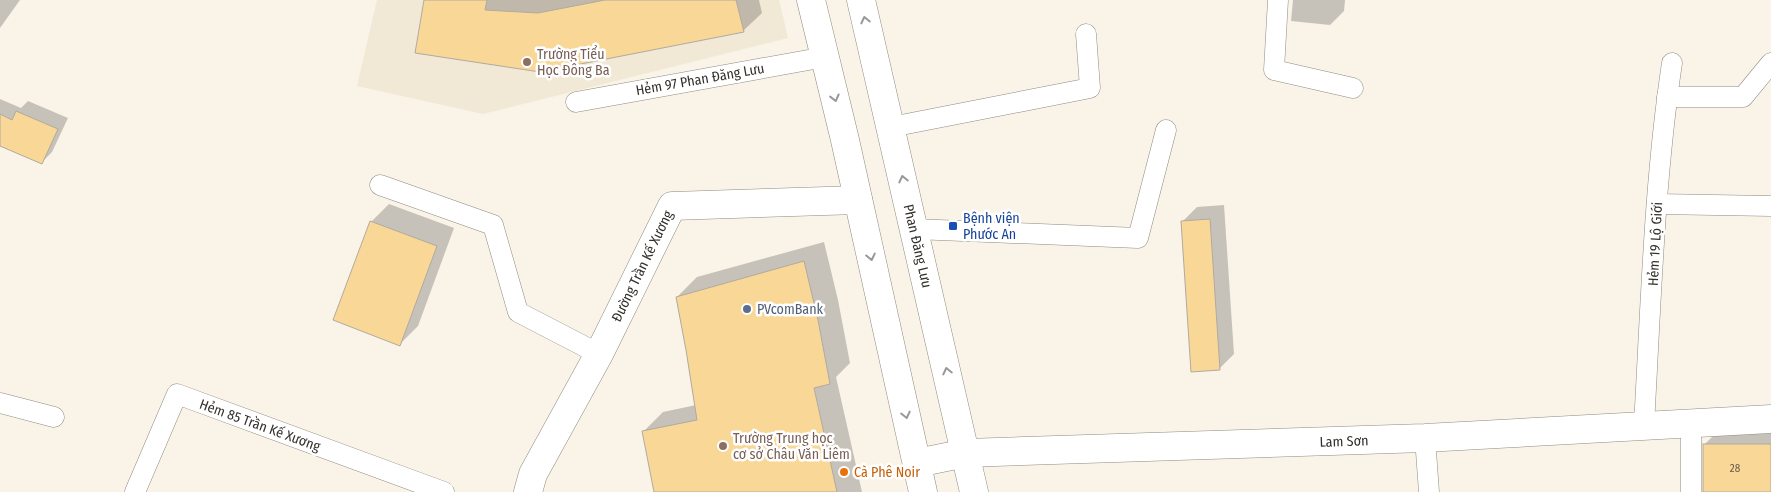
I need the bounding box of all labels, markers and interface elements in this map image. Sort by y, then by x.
one-way arrow [860,16,871,25]
place label: Trường Tiểu Học Đông Ba [537,45,610,79]
marker: Trường Tiểu Học Đông Ba [521,56,533,68]
street label: Hẻm 97 Phan Đăng Lưu [634,60,766,99]
one-way arrow [829,94,840,103]
one-way arrow [898,174,909,183]
street label: Hẻm 19 Lộ Giới [1645,202,1666,287]
street label: Phan Đăng Lưu [900,203,935,290]
street label: Đường Trần Kế Xương [607,207,677,325]
place label: Bệnh viện Phước An [963,210,1020,243]
marker: Bệnh viện Phước An [947,220,959,232]
one-way arrow [865,252,876,261]
place label: PVcomBank [757,301,824,318]
marker: PVcomBank [741,303,753,315]
one-way arrow [943,366,953,375]
street label: Hẻm 85 Trần Kế Xương [197,395,323,455]
one-way arrow [900,411,911,420]
place label: Trường Trung học cơ sở Châu Văn Liêm [733,430,850,463]
street label: Lam Sơn [1319,432,1369,451]
marker: Trường Trung học cơ sở Châu Văn Liêm [717,440,729,452]
house number: 28 [1730,462,1741,475]
place label: Cà Phê Noir [854,464,920,481]
marker: Cà Phê Noir [838,466,850,478]

